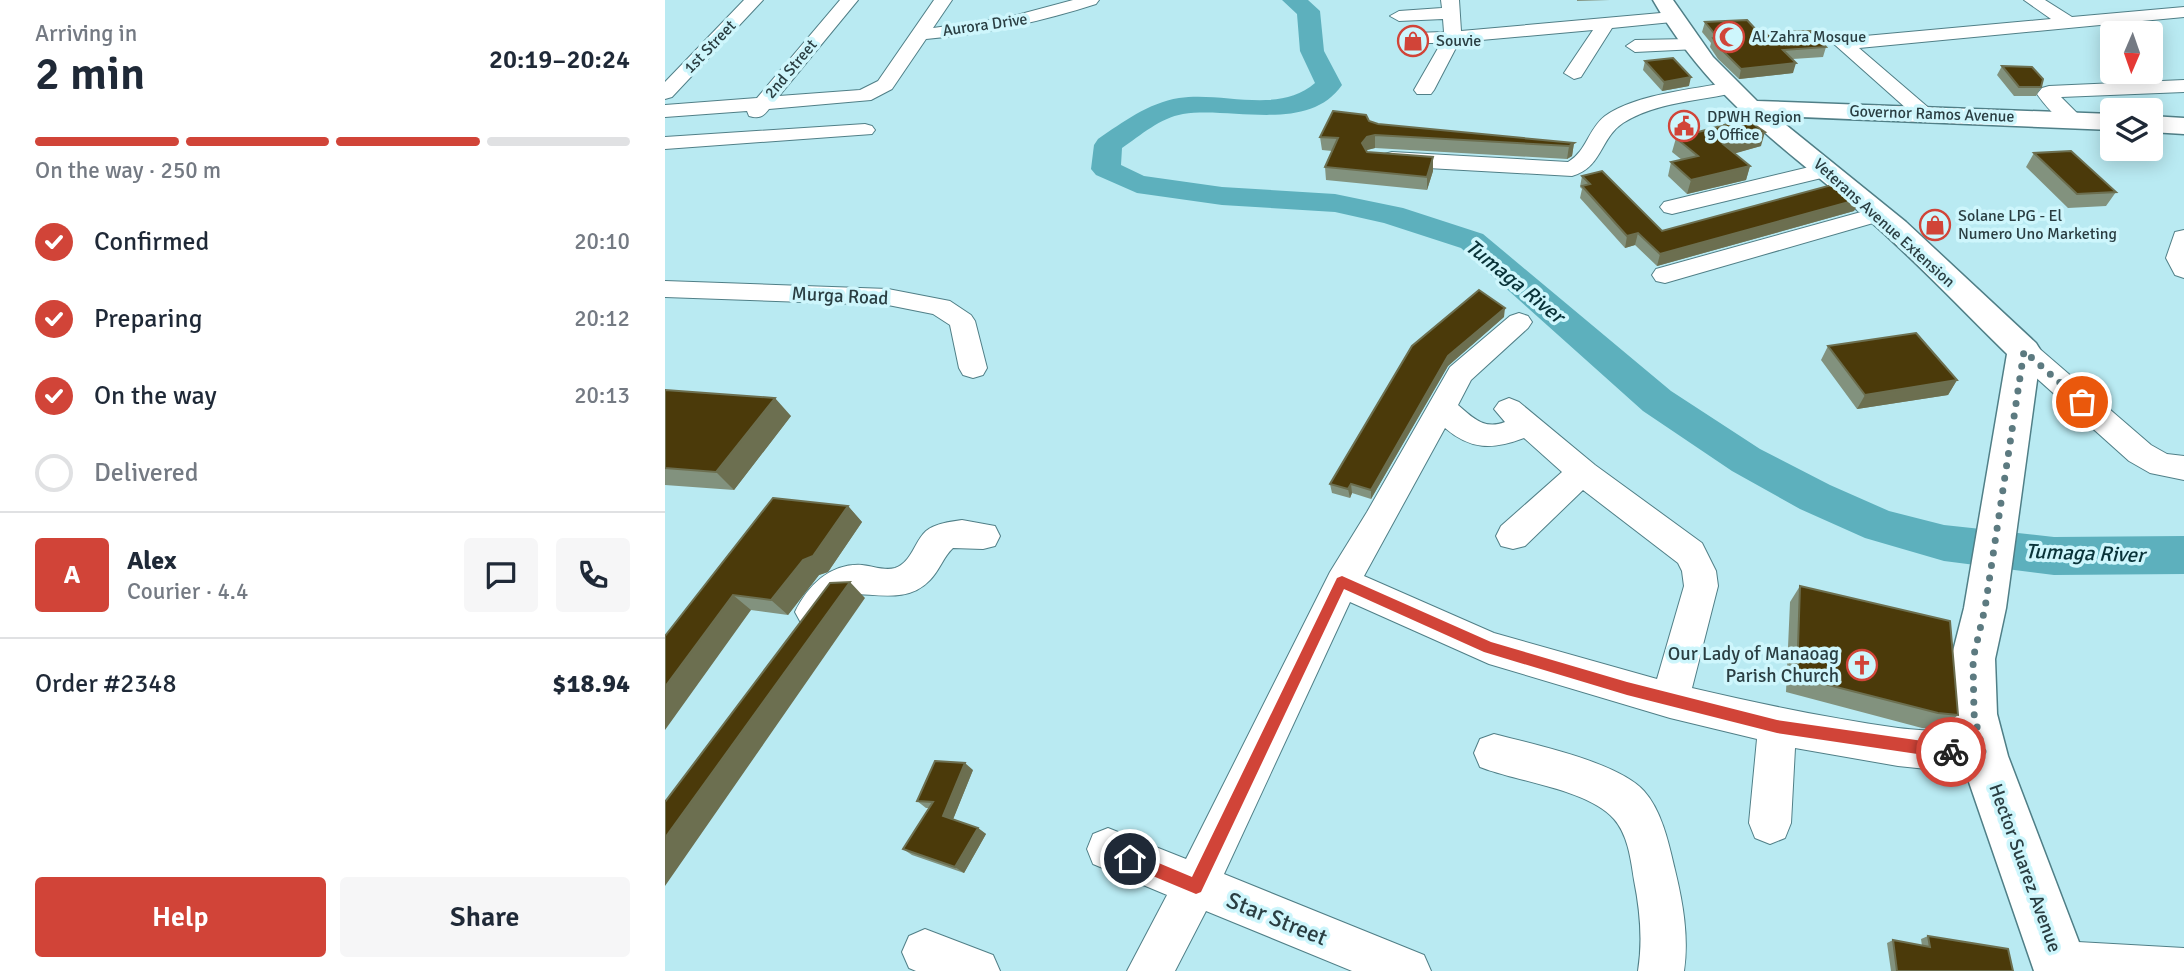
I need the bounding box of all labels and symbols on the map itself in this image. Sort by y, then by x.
street label: Aurora Drive [941,9,1029,41]
street label: 1st Street [680,16,741,78]
mosque icon: Al Zahra Mosque [1712,20,1746,54]
north arrow [2100,21,2163,84]
shop icon: Souvie [1396,24,1430,58]
place label: Al Zahra Mosque [1752,27,1866,47]
place label: Souvie [1436,31,1481,51]
street label: 2nd Street [761,35,822,103]
street label: Governor Ramos Avenue [1849,101,2015,127]
place label: DPWH Region 9 Office [1707,107,1802,145]
public building icon: DPWH Region 9 Office [1667,109,1701,143]
street label: Veterans Avenue Extension [1809,154,1959,292]
place label: Solane LPG - El Numero Uno Marketing [1958,206,2117,244]
shop icon: Solane LPG - El Numero Uno Marketing [1918,208,1952,242]
water label: Tumaga River [1460,233,1572,331]
street label: Murga Road [791,281,889,311]
pin [2052,372,2112,432]
water label: Tumaga River [2025,538,2148,568]
place label: Our Lady of Manaoag Parish Church [1668,642,1839,688]
church icon: Our Lady of Manaoag Parish Church [1845,648,1879,682]
courier [1916,717,1986,787]
street label: Hector Suarez Avenue [1983,780,2067,956]
pin [1100,829,1160,889]
street label: Star Street [1222,886,1332,952]

